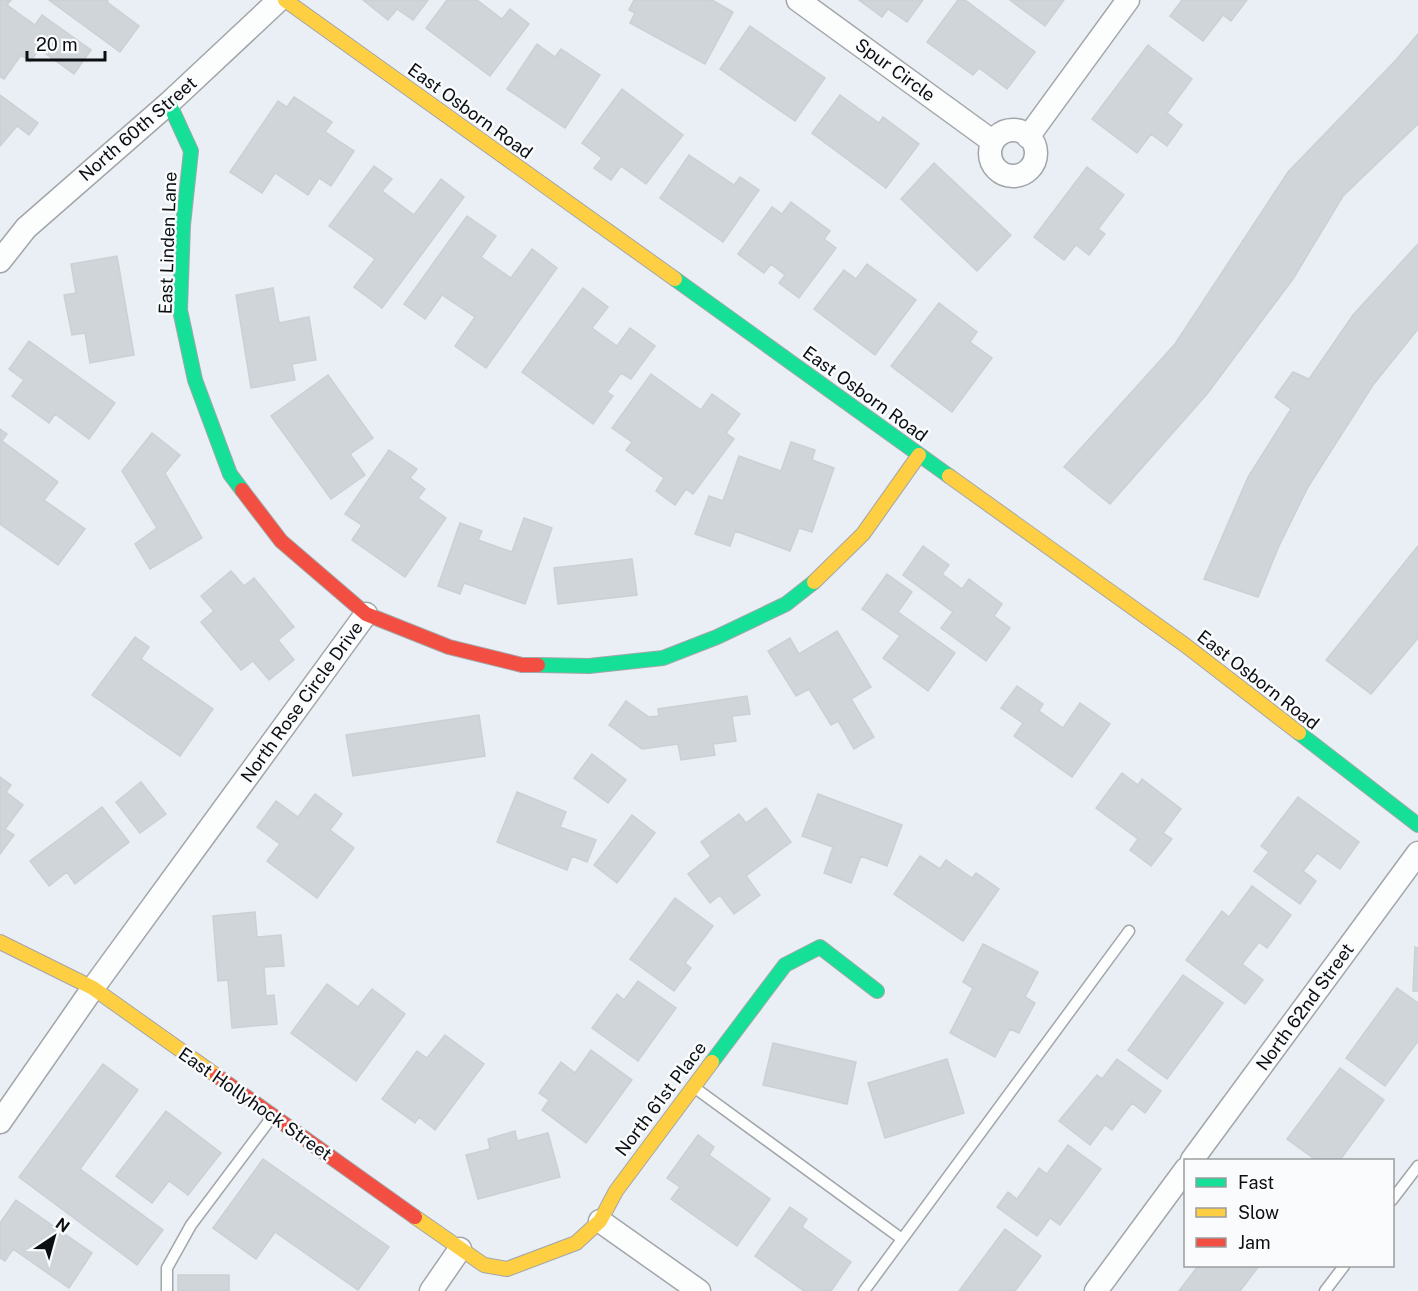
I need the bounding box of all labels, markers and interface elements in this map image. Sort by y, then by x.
scale bar [27,24,105,62]
text: 20 m [36,34,78,55]
street label: Spur Circle [851,34,939,106]
street label: East Osborn Road [404,58,537,163]
street label: North 60th Street [75,72,201,185]
street label: East Linden Lane [155,171,180,315]
street label: East Osborn Road [799,341,932,446]
street label: North Rose Circle Drive [236,617,367,786]
street label: East Osborn Road [1193,626,1323,734]
street label: North 62nd Street [1251,939,1358,1074]
street label: North 61st Place [611,1037,710,1160]
street label: East Hollyhock Street [175,1043,336,1164]
legend [1184,1159,1394,1267]
text: Fast [1238,1172,1274,1193]
text: Slow [1238,1202,1279,1223]
north arrow [24,1207,84,1267]
text: N [52,1214,73,1237]
text: Jam [1238,1232,1271,1253]

